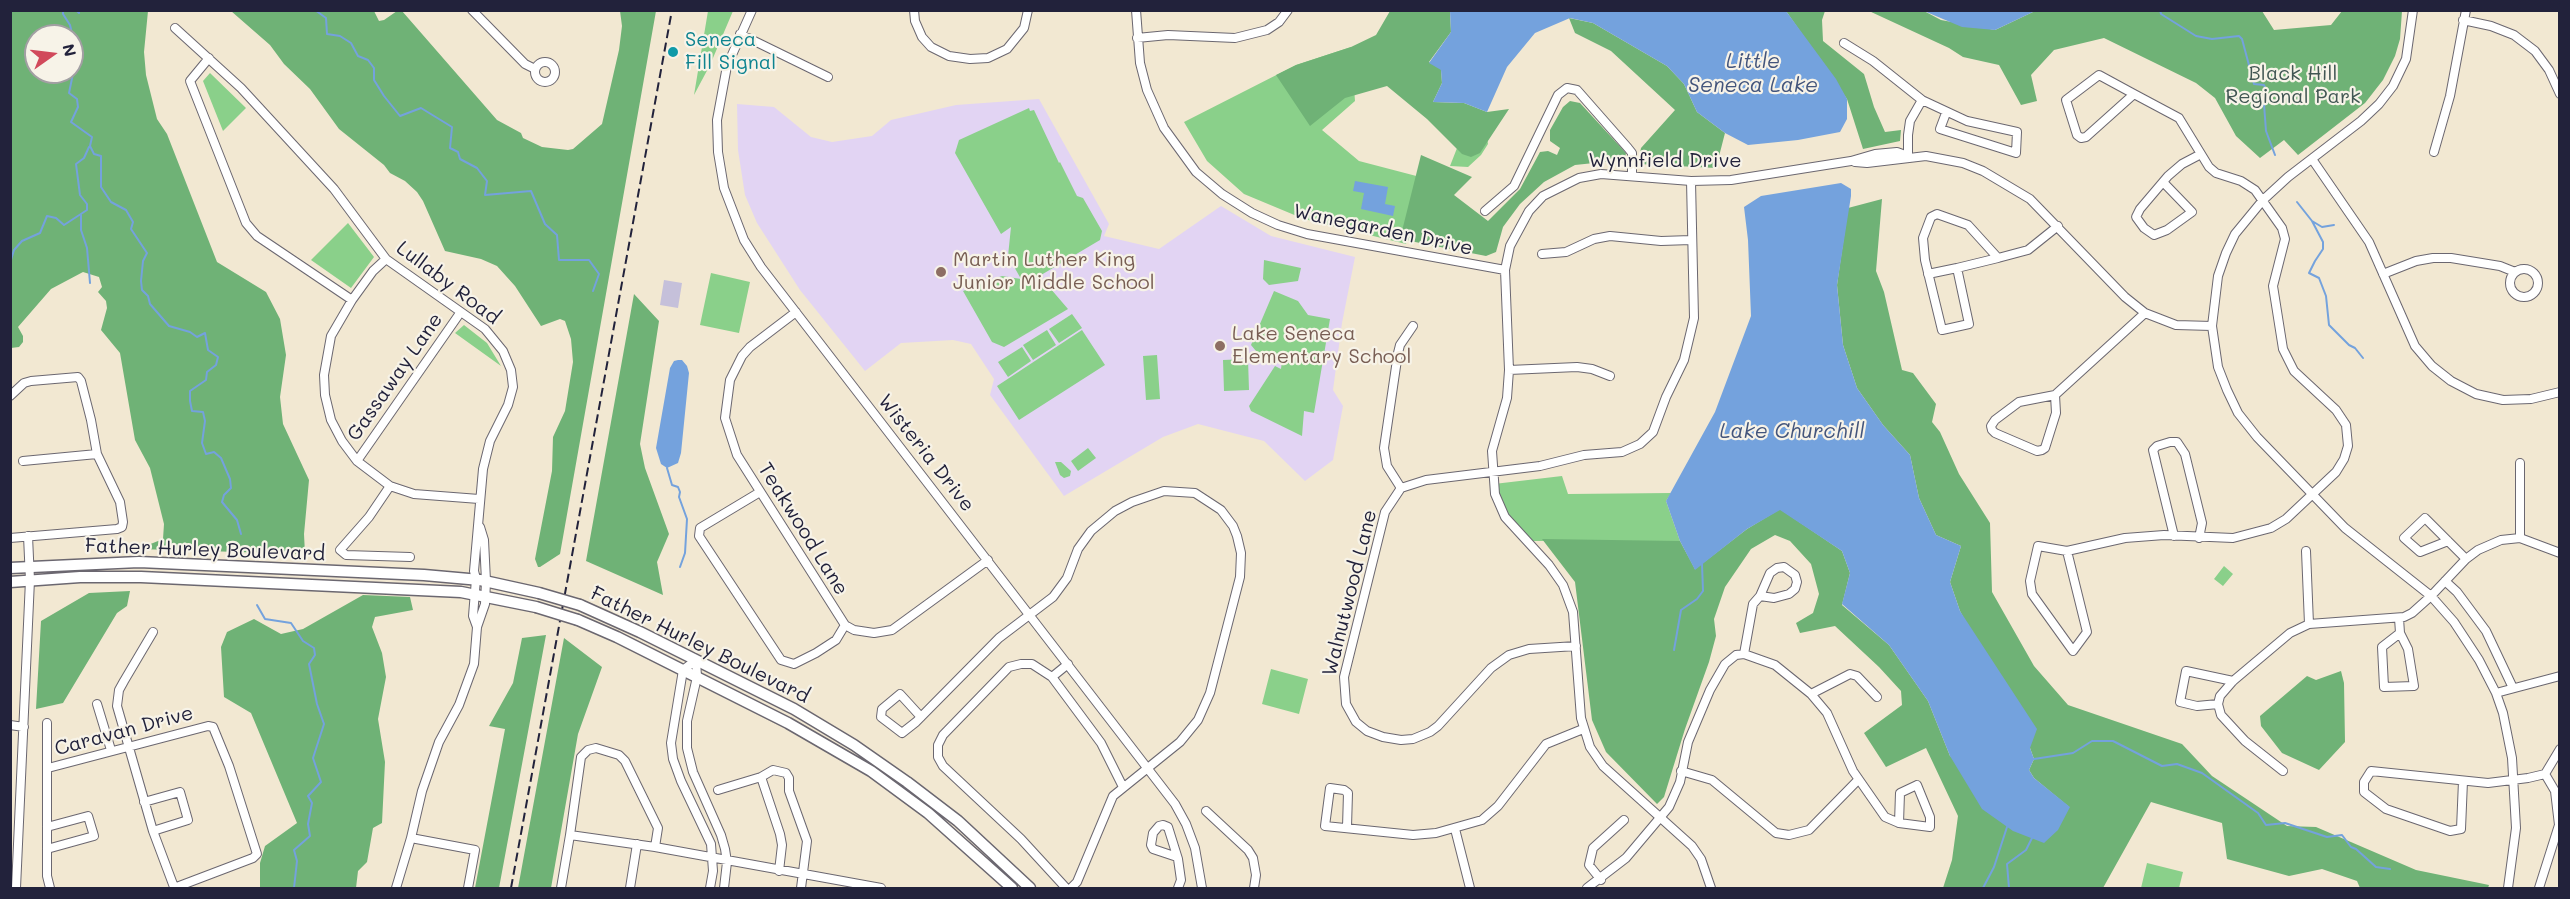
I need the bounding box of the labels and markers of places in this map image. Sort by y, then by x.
place label: Seneca Fill Signal [685,28,776,75]
marker: Seneca Fill Signal [666,45,680,59]
place label: Martin Luther King Junior Middle School [953,248,1155,295]
marker: Martin Luther King Junior Middle School [934,265,948,279]
place label: Lake Seneca Elementary School [1232,322,1411,369]
marker: Lake Seneca Elementary School [1213,339,1227,353]

